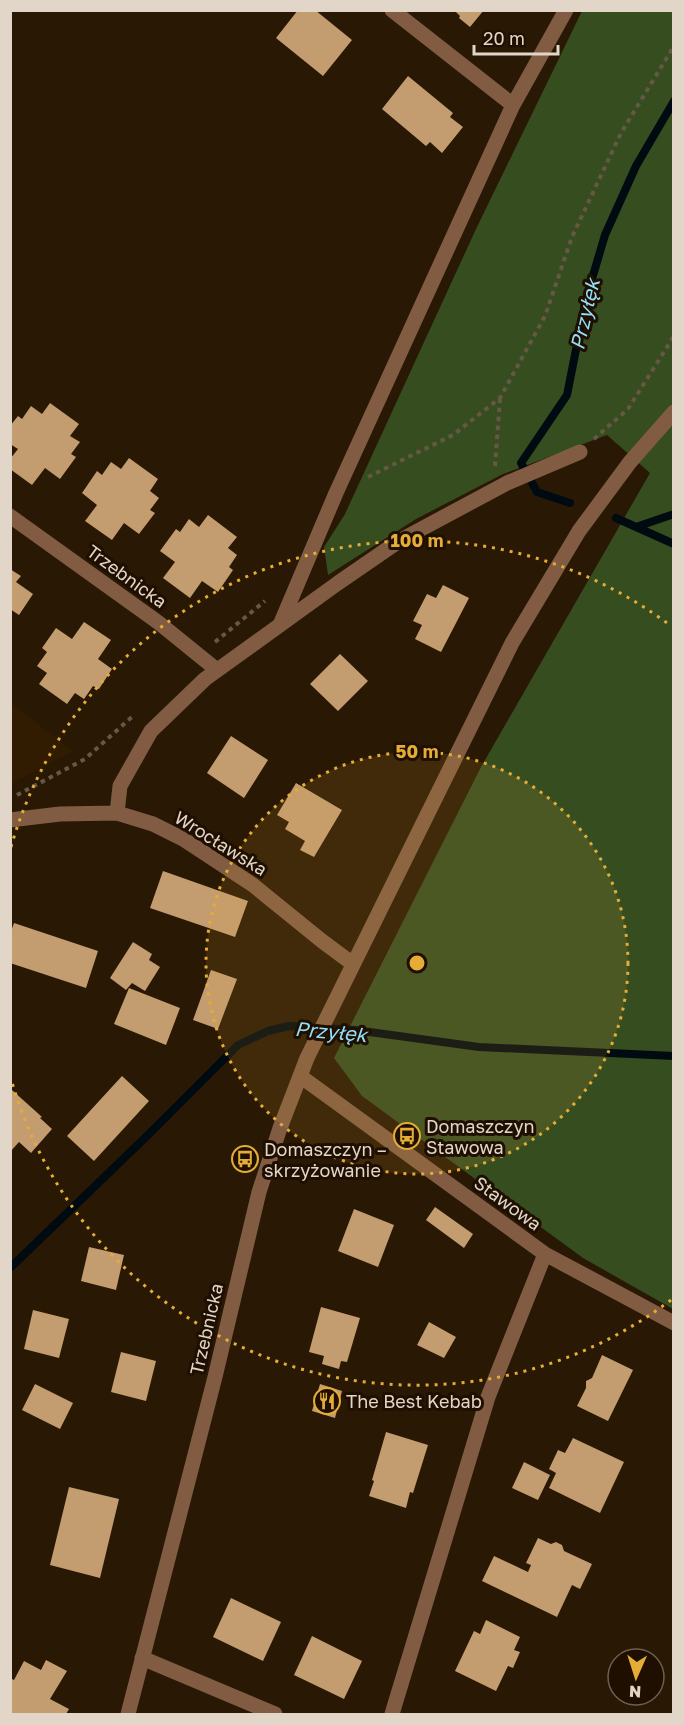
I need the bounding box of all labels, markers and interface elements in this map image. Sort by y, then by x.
scale bar [474,18,558,56]
text: 20 m [483,27,525,49]
water label: Przyłęk [564,273,605,352]
text: 100 m [391,529,443,551]
street label: Trzebnicka [83,540,171,612]
text: 50 m [396,740,438,762]
street label: Wrocławska [171,806,271,880]
centre of rings [407,953,427,973]
water label: Przyłęk [294,1016,371,1047]
place label: Domaszczyn Stawowa [426,1115,535,1158]
bus stop icon: Domaszczyn Stawowa [392,1121,422,1151]
place label: Domaszczyn – skrzyżowanie [264,1138,387,1181]
bus stop icon: Domaszczyn – skrzyżowanie [230,1144,260,1174]
street label: Stawowa [470,1171,546,1235]
street label: Trzebnicka [185,1281,227,1377]
restaurant icon: The Best Kebab [312,1386,342,1416]
place label: The Best Kebab [346,1390,482,1412]
north arrow [606,1647,666,1707]
text: N [629,1682,642,1702]

